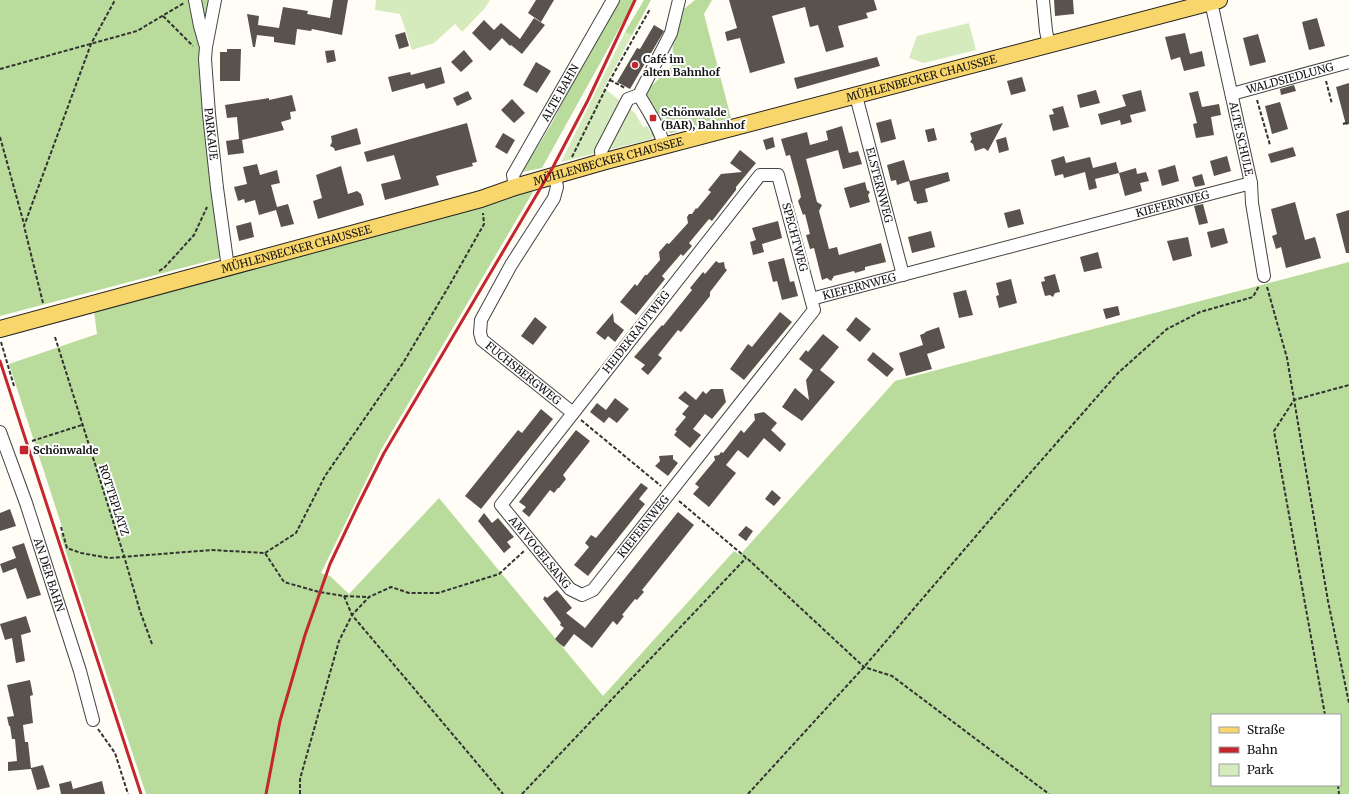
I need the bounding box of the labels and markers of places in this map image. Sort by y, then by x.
place label: Café im alten Bahnhof [643,52,720,79]
marker: Café im alten Bahnhof [630,60,640,70]
place label: Schönwalde (BAR), Bahnhof [661,105,745,132]
marker: Schönwalde (BAR), Bahnhof [648,113,658,123]
place label: Schönwalde [33,443,99,457]
marker: Schönwalde [18,444,30,456]

